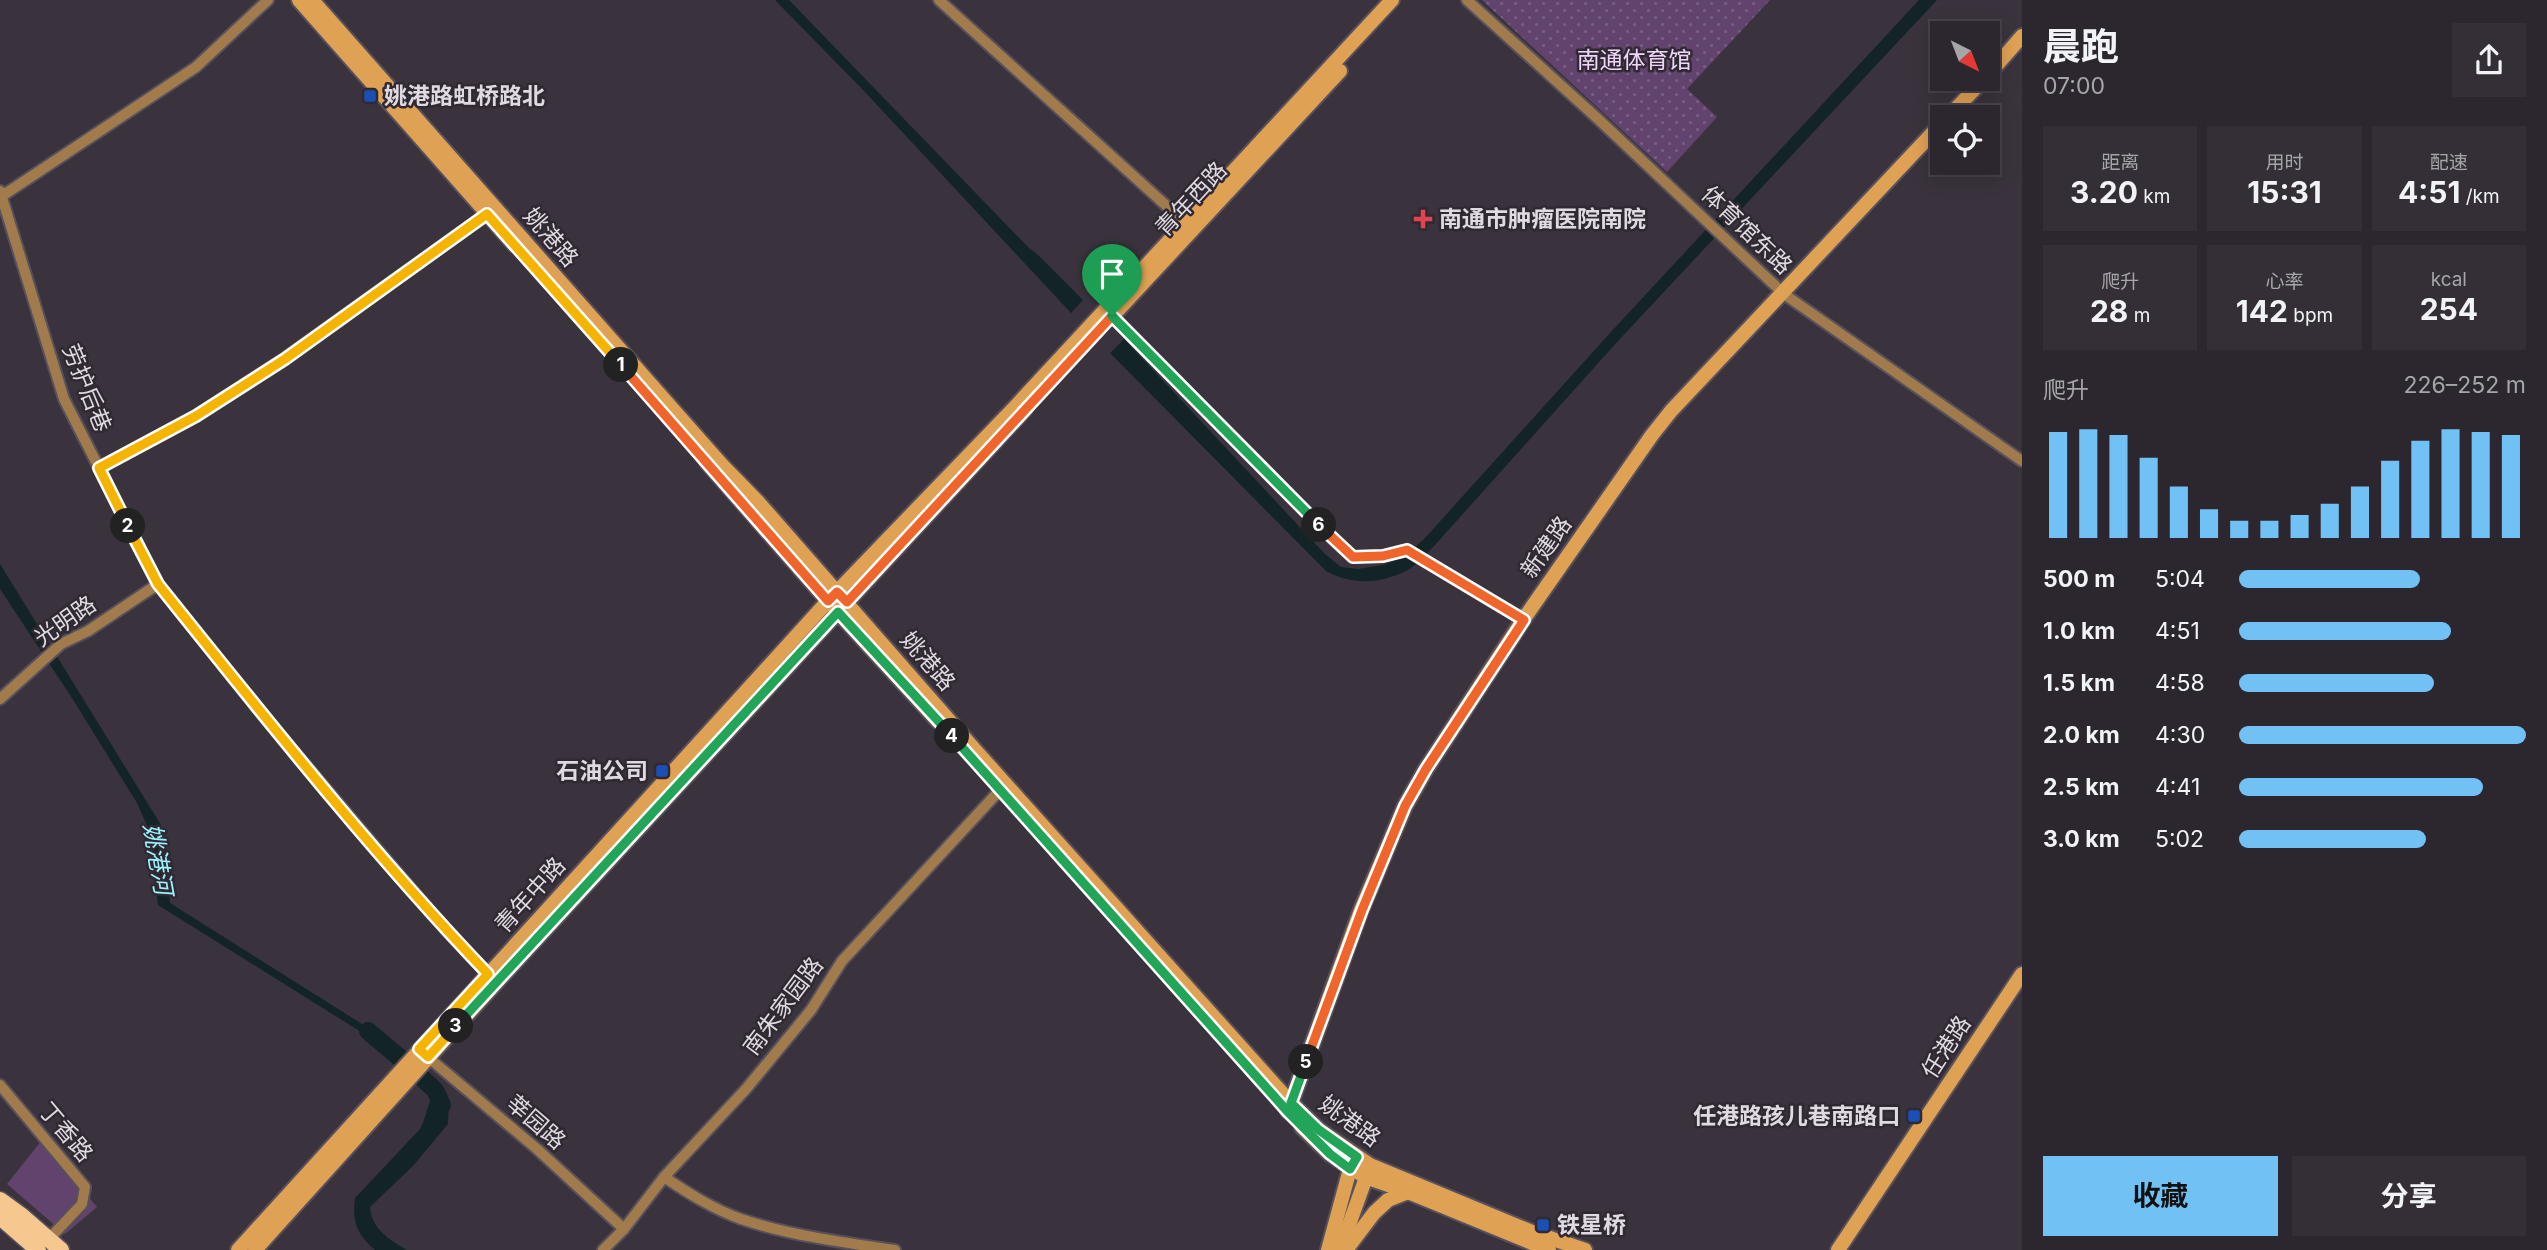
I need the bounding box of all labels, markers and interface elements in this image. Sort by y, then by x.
north arrow [1930,21,2000,91]
map controls [1930,21,2000,175]
text: 晨跑 [2043,23,2119,69]
button: share [2452,23,2526,97]
park label: 南通体育馆 [1577,46,1692,74]
text: 07:00 [2043,72,2105,100]
place label: 姚港路虹桥路北 [384,82,545,110]
marker: 姚港路虹桥路北 [362,88,378,104]
button: locate [1930,105,2000,175]
text: 距离 [2101,151,2139,174]
text: 用时 [2265,151,2304,174]
text: 配速 [2430,151,2468,174]
street label: 青年西路 [1149,156,1233,242]
text: 3.20 [2070,174,2138,210]
text: 15:31 [2247,174,2322,210]
text: 4:51 [2398,174,2460,210]
street label: 体育馆东路 [1696,180,1798,280]
text: km [2138,185,2170,208]
text: /km [2460,185,2500,208]
street label: 姚港路 [518,202,584,272]
place label: 南通市肿瘤医院南院 [1439,205,1646,233]
marker: 南通市肿瘤医院南院 [1413,209,1433,229]
pin [1082,244,1142,316]
icon: arrive [1093,255,1131,293]
text: kcal [2431,268,2467,291]
text: 爬升 [2101,270,2139,293]
text: 心率 [2265,270,2304,293]
text: 254 [2420,291,2478,327]
text: 28 [2090,293,2128,329]
text: 142 [2236,293,2288,329]
text: m [2128,304,2150,327]
text: bpm [2288,304,2333,327]
street label: 劳护后巷 [57,340,117,436]
pin: 1 [604,348,638,382]
text: 1 [616,353,625,376]
text: 226–252 m [2404,371,2526,399]
text: 爬升 [2043,376,2089,404]
pin: 2 [110,508,146,544]
pin: 6 [1302,508,1336,542]
street label: 新建路 [1515,511,1577,583]
text: 6 [1312,513,1325,536]
text: 2 [122,514,133,537]
text: 500 m [2043,565,2115,593]
text: 5:04 [2155,565,2205,593]
street label: 光明路 [29,590,101,652]
text: 1.0 km [2043,617,2115,645]
text: 4:51 [2155,617,2200,645]
street label: 姚港路 [895,626,961,696]
text: 1.5 km [2043,669,2115,697]
text: 4:58 [2155,669,2205,697]
pin: 4 [934,718,970,754]
text: 2.0 km [2043,721,2120,749]
text: 4:30 [2155,721,2205,749]
text: 4 [945,724,958,747]
place label: 石油公司 [556,757,648,785]
marker: 石油公司 [654,763,670,779]
text: 2.5 km [2043,773,2120,801]
text: 4:41 [2155,773,2200,801]
water label: 姚港河 [137,821,179,901]
text: 3.0 km [2043,825,2120,853]
text: 5:02 [2155,825,2204,853]
street label: 青年中路 [489,851,571,939]
street label: 南朱家园路 [737,952,829,1060]
pin: 3 [438,1009,474,1044]
street label: 任港路 [1915,1010,1977,1084]
text: 3 [449,1014,462,1037]
pin: 5 [1288,1044,1324,1080]
text: 5 [1299,1050,1312,1073]
street label: 莘园路 [501,1089,571,1155]
street label: 姚港路 [1314,1089,1386,1153]
street label: 丁香路 [33,1097,99,1167]
place label: 任港路孩儿巷南路口 [1693,1102,1900,1130]
marker: 任港路孩儿巷南路口 [1906,1108,1922,1124]
button: 收藏 [2043,1156,2278,1236]
button: 分享 [2292,1156,2526,1236]
place label: 铁星桥 [1557,1211,1626,1239]
marker: 铁星桥 [1535,1217,1551,1233]

